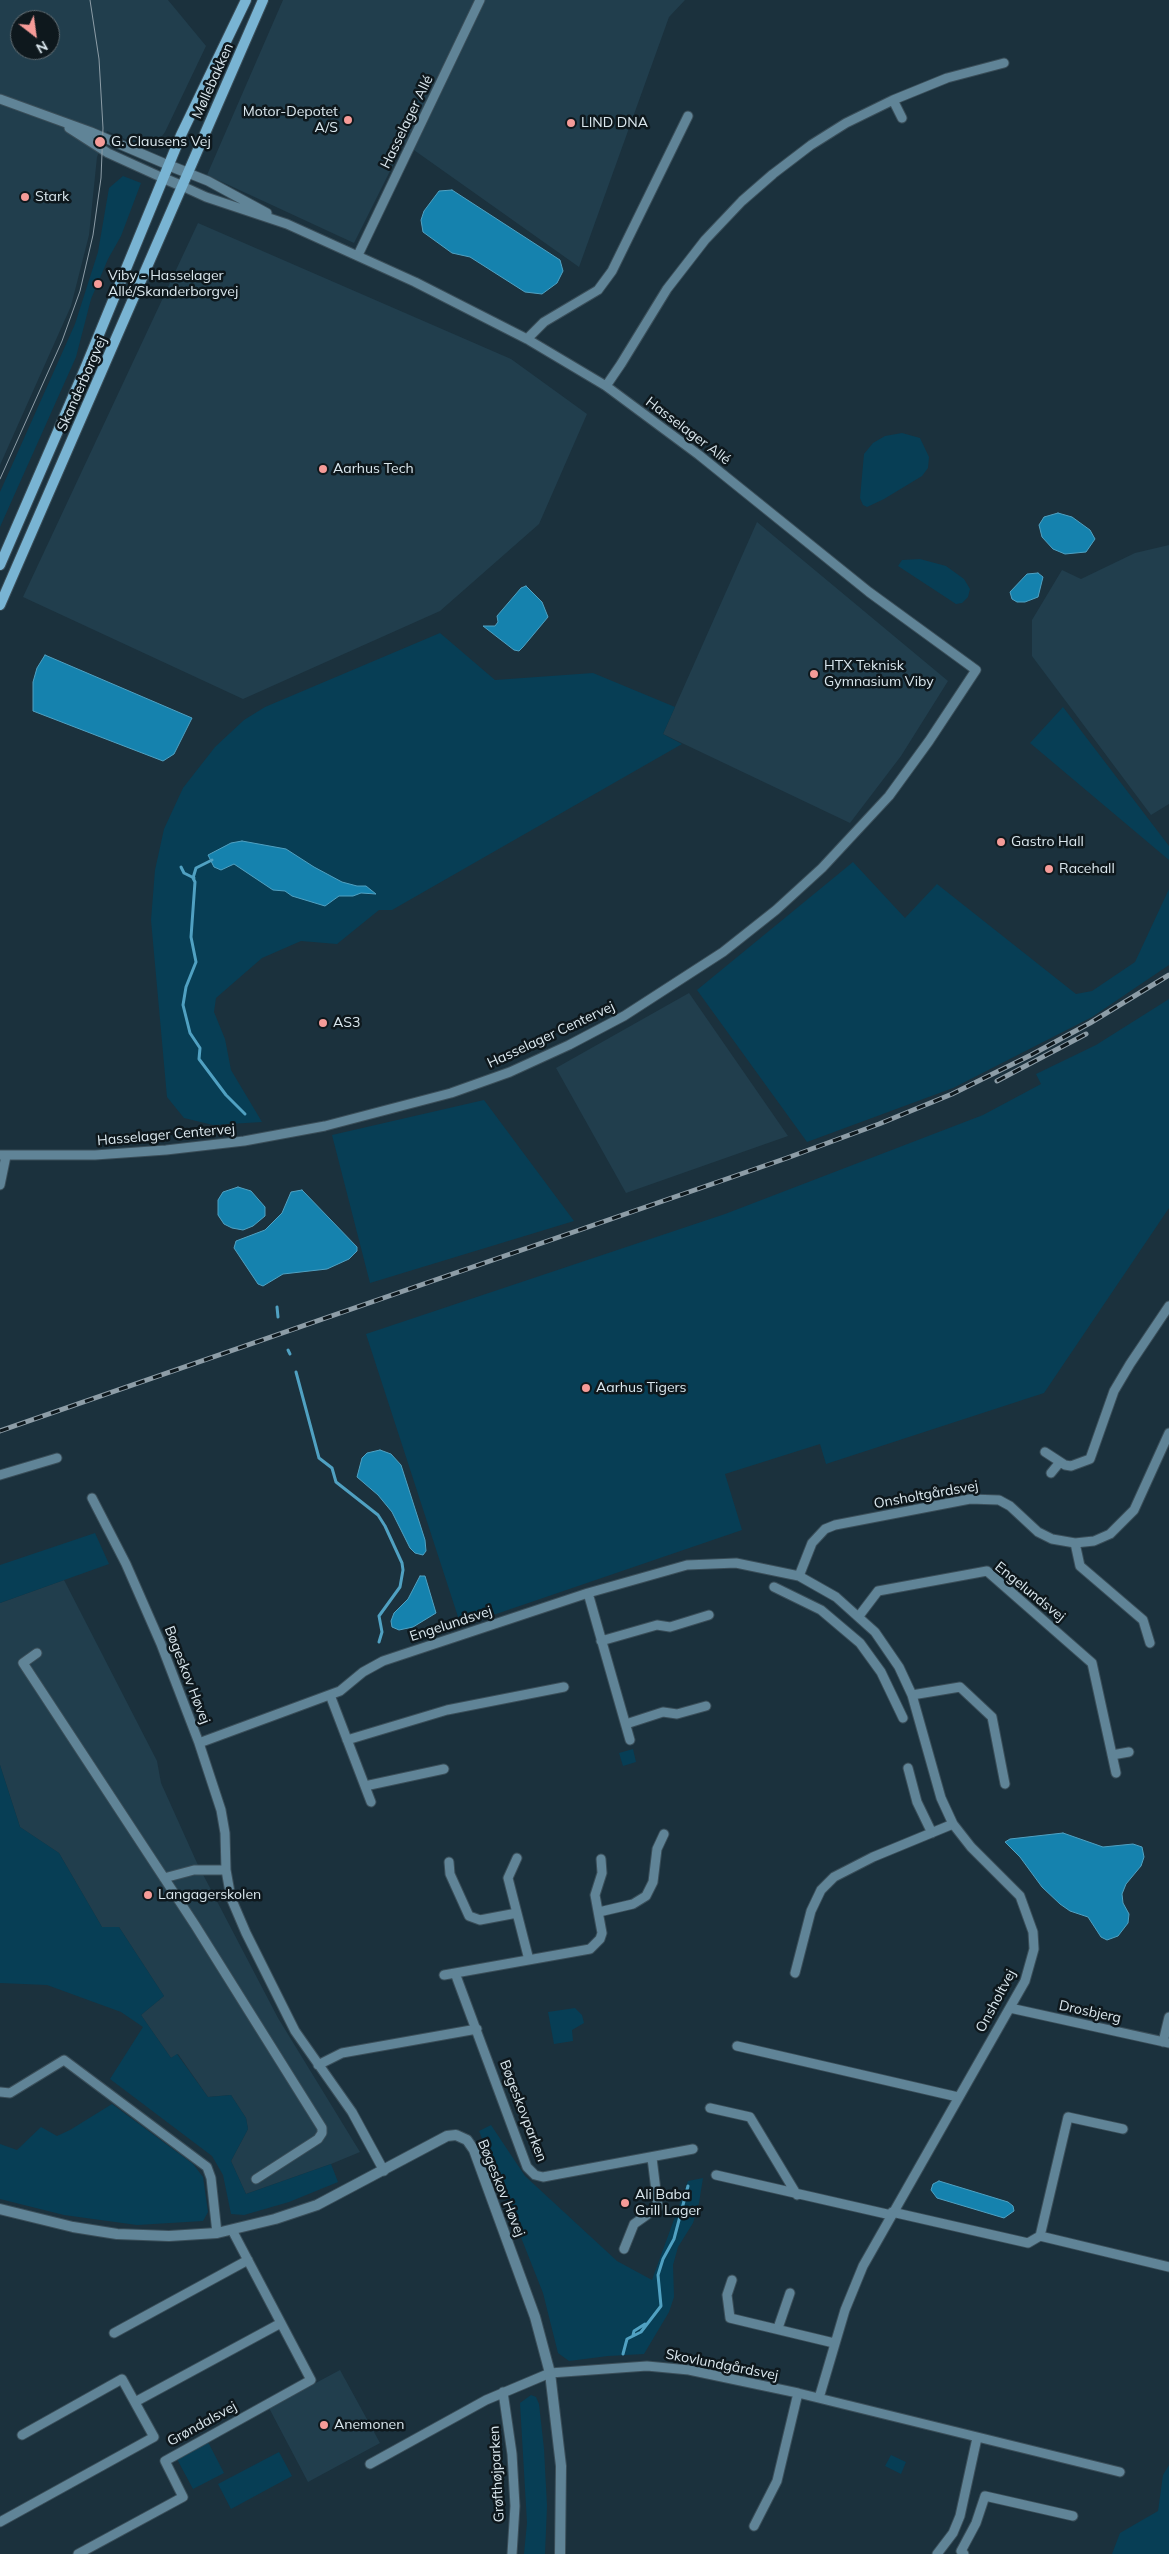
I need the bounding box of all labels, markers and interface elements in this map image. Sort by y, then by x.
north arrow [10,10,60,60]
text: N [33,37,51,58]
street label: Møllebakken [189,41,237,121]
street label: Hasselager Allé [377,73,437,171]
place label: Motor-Depotet A/S [243,104,338,136]
marker: Motor-Depotet A/S [342,114,354,126]
place label: LIND DNA [581,115,648,131]
marker: LIND DNA [565,117,577,129]
place label: G. Clausens Vej [111,134,211,150]
marker: G. Clausens Vej [93,135,107,149]
place label: Stark [35,189,69,205]
marker: Stark [19,191,31,203]
place label: Viby - Hasselager Allé/Skanderborgvej [108,268,238,300]
marker: Viby - Hasselager Allé/Skanderborgvej [92,278,104,290]
street label: Skanderborgvej [54,334,110,434]
street label: Hasselager Allé [642,394,734,468]
place label: Aarhus Tech [333,461,414,477]
marker: Aarhus Tech [317,463,329,475]
place label: HTX Teknisk Gymnasium Viby [824,658,934,690]
marker: HTX Teknisk Gymnasium Viby [808,668,820,680]
place label: Gastro Hall [1011,834,1084,850]
marker: Gastro Hall [995,836,1007,848]
place label: Racehall [1059,861,1115,877]
marker: Racehall [1043,863,1055,875]
street label: Hasselager Centervej [485,998,617,1072]
place label: AS3 [333,1015,360,1031]
marker: AS3 [317,1017,329,1029]
street label: Hasselager Centervej [96,1121,236,1149]
place label: Aarhus Tigers [596,1380,686,1396]
marker: Aarhus Tigers [580,1382,592,1394]
street label: Onsholtgårdsvej [873,1478,979,1512]
street label: Engelundsvej [991,1559,1069,1625]
street label: Engelundsvej [408,1603,494,1645]
street label: Bøgeskov Høvej [161,1624,213,1726]
place label: Langagerskolen [158,1887,261,1903]
marker: Langagerskolen [142,1889,154,1901]
street label: Onsholtvej [972,1967,1020,2035]
street label: Drosbjerg [1057,1997,1123,2027]
street label: Bøgeskovparken [496,2058,550,2164]
street label: Bøgeskov Høvej [474,2137,528,2239]
place label: Ali Baba Grill Lager [635,2187,701,2220]
marker: Ali Baba Grill Lager [619,2197,631,2209]
street label: Skovlundgårdsvej [664,2346,780,2384]
street label: Grøndalsvej [164,2398,240,2450]
place label: Anemonen [334,2417,404,2433]
marker: Anemonen [318,2419,330,2431]
street label: Grøfthøjparken [486,2425,508,2523]

